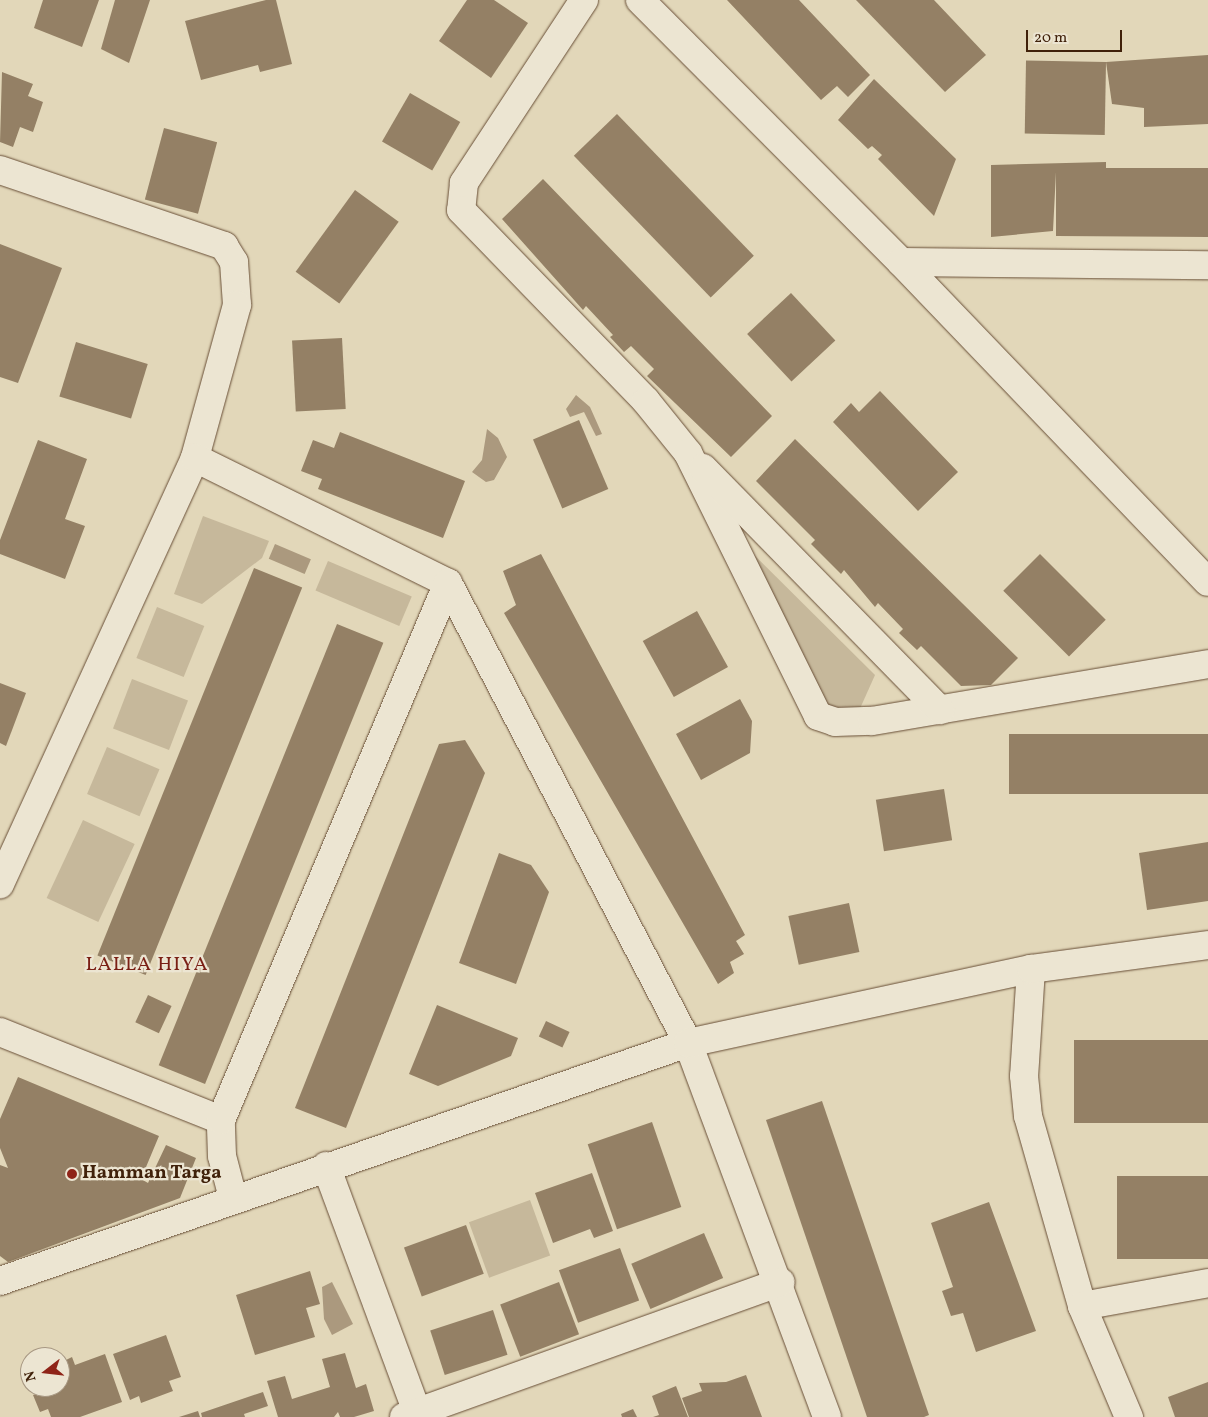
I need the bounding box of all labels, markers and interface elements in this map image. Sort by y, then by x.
scale bar [1028,20,1124,52]
text: 20 m [1034,28,1067,49]
district label: LALLA HIYA [84,953,210,977]
place label: Hamman Targa [82,1163,222,1185]
marker: Hamman Targa [66,1168,78,1180]
north arrow [20,1347,70,1397]
text: N [21,1368,42,1384]

